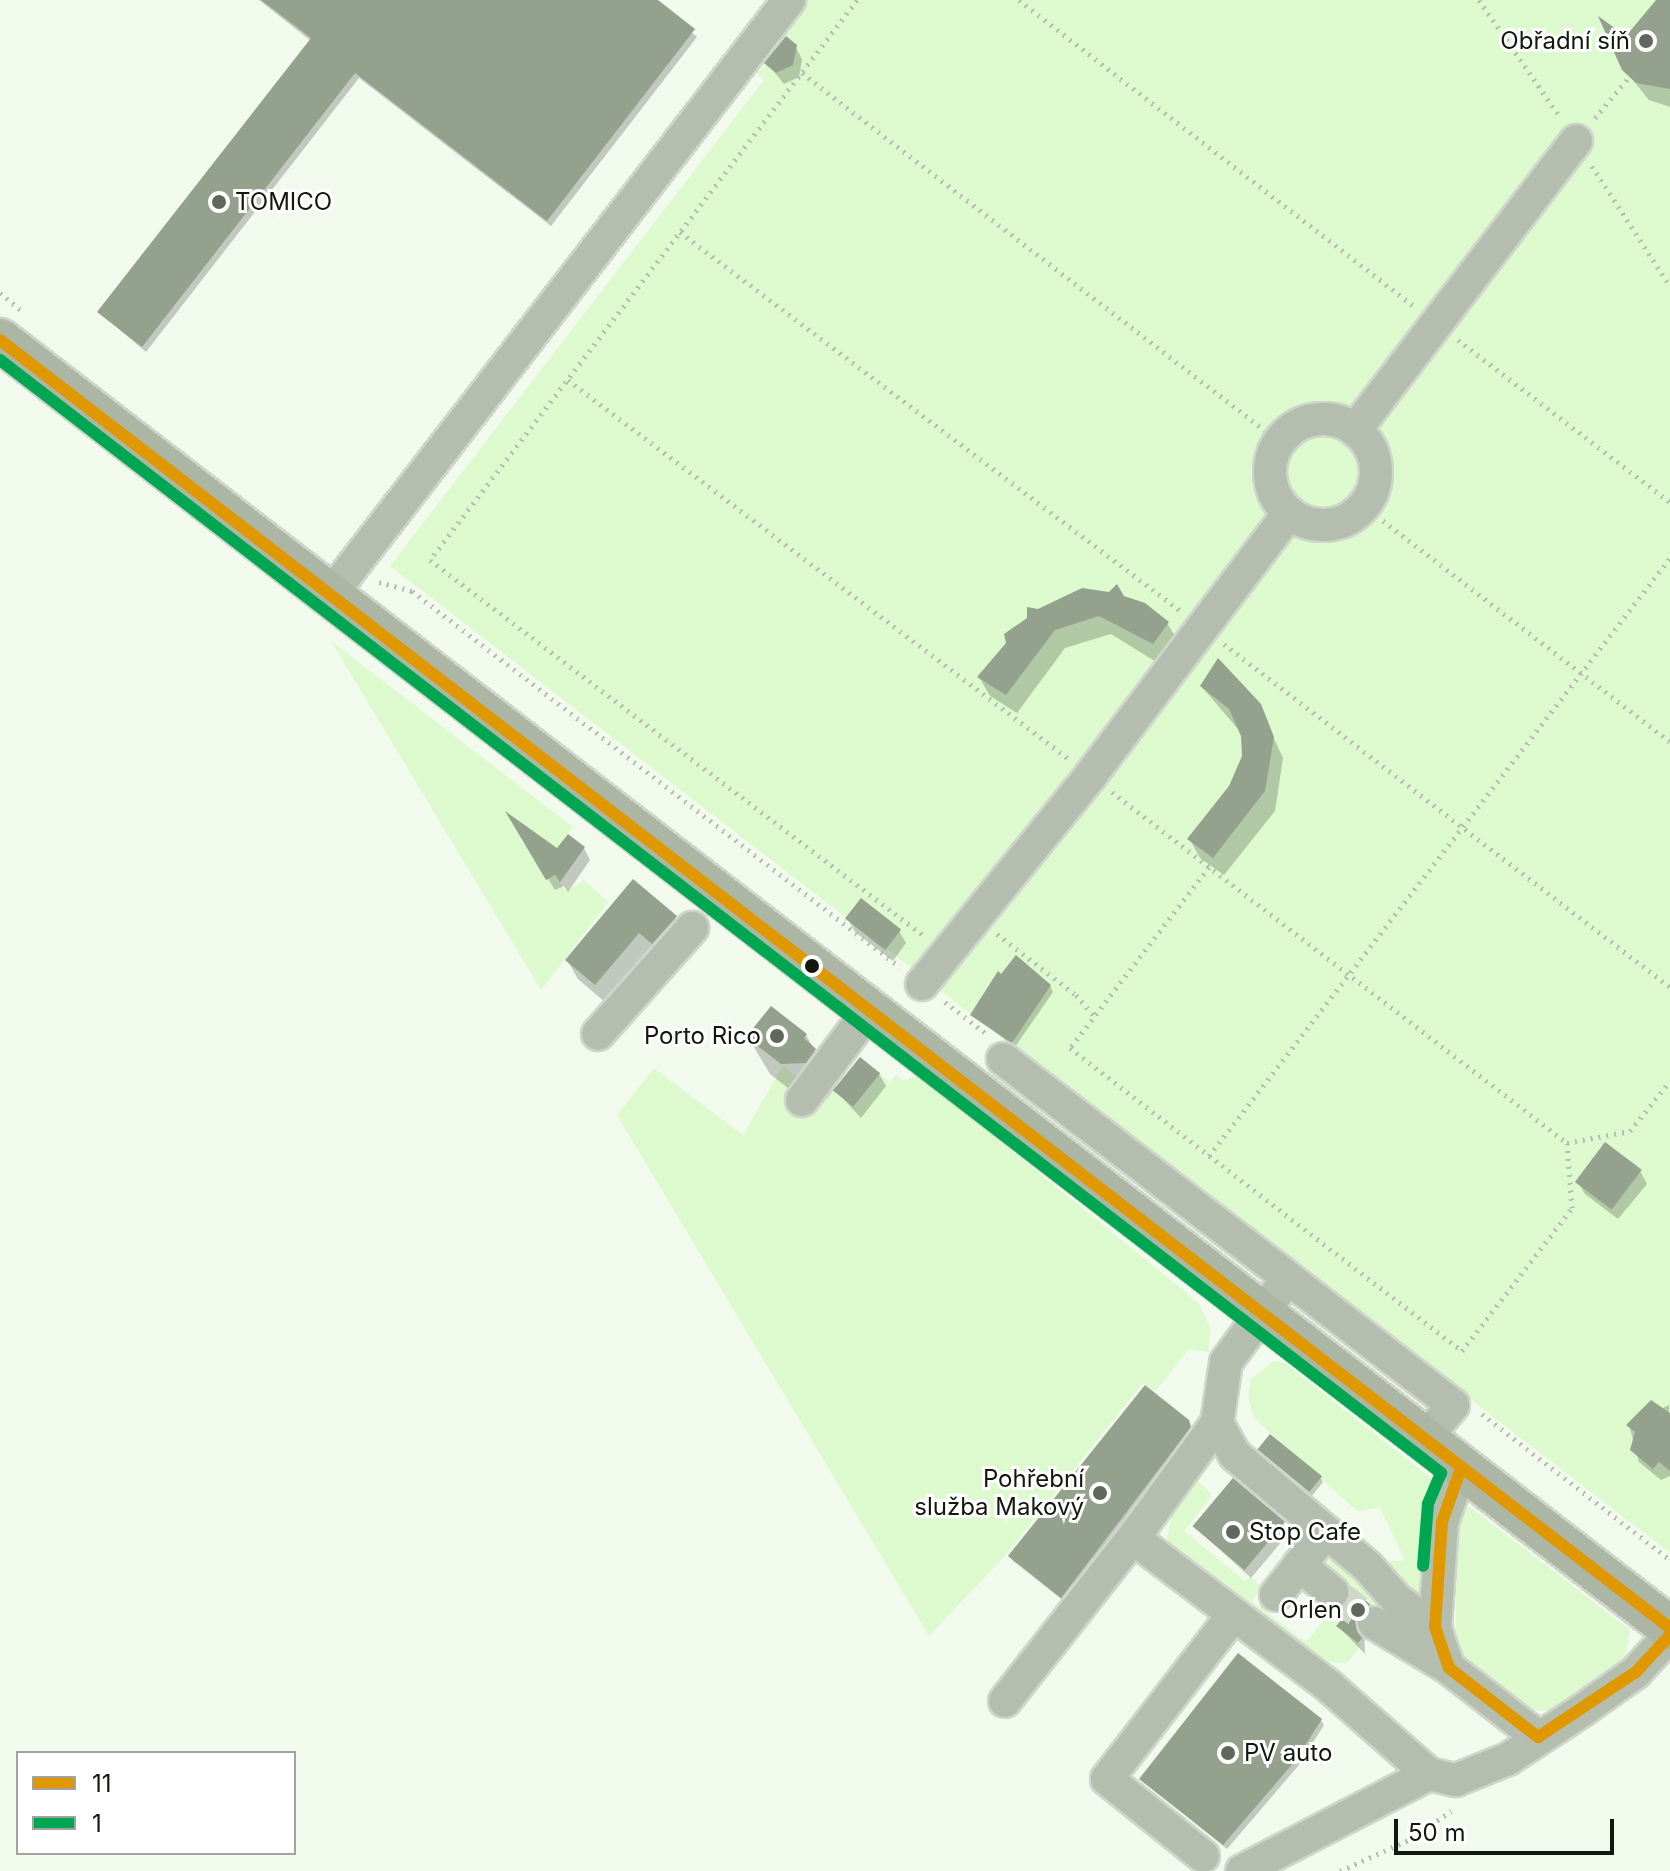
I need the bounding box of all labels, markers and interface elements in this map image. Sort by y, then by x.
place label: Obřadní síň [1500,27,1630,55]
marker: Obřadní síň [1637,32,1655,50]
place label: TOMICO [235,188,332,216]
marker: TOMICO [210,193,228,211]
unlabelled marker [804,958,820,974]
place label: Porto Rico [644,1022,761,1050]
marker: Porto Rico [768,1027,786,1045]
place label: Pohřební služba Makový [914,1465,1084,1521]
marker: Pohřební služba Makový [1091,1484,1109,1502]
place label: Stop Cafe [1249,1518,1361,1546]
marker: Stop Cafe [1224,1523,1242,1541]
place label: Orlen [1280,1596,1342,1624]
marker: Orlen [1349,1601,1367,1619]
place label: PV auto [1244,1739,1332,1767]
marker: PV auto [1219,1744,1237,1762]
legend [16,1751,296,1855]
text: 11 [92,1769,112,1798]
scale bar [1398,1803,1618,1853]
text: 1 [92,1809,102,1838]
text: 50 m [1408,1818,1466,1847]

